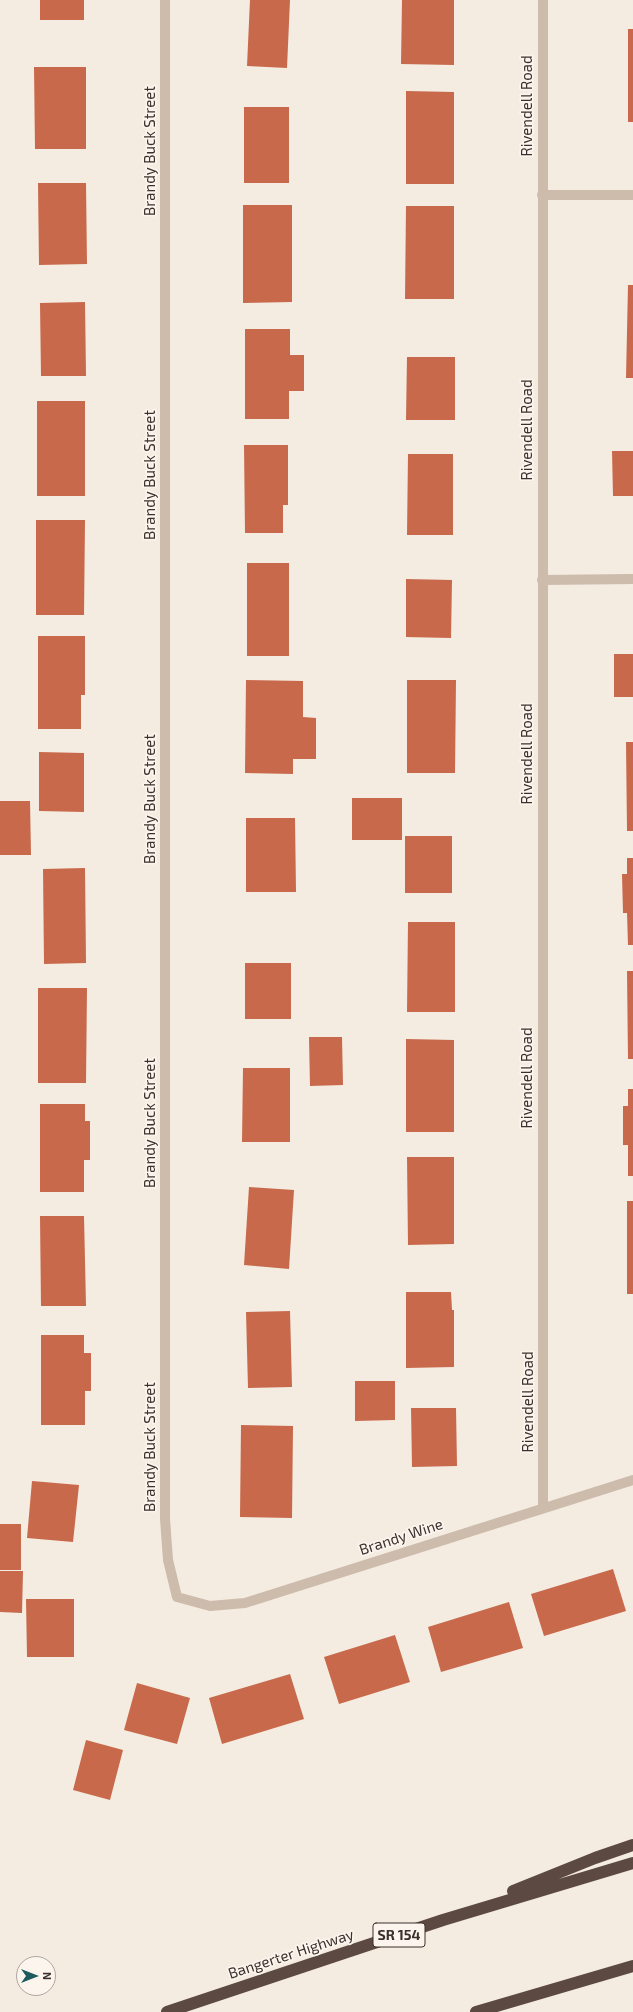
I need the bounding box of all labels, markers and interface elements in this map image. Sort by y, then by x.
street label: Rivendell Road [518,55,536,157]
street label: Brandy Buck Street [141,86,159,216]
street label: Rivendell Road [518,379,536,481]
street label: Brandy Buck Street [141,410,159,540]
street label: Rivendell Road [518,703,536,805]
street label: Brandy Buck Street [141,734,159,864]
street label: Rivendell Road [518,1027,536,1129]
street label: Brandy Buck Street [141,1058,159,1188]
street label: Rivendell Road [519,1351,537,1453]
street label: Brandy Buck Street [141,1382,159,1512]
street label: Brandy Wine [357,1515,445,1559]
road number: SR 154 [373,1923,425,1947]
street label: Bangerter Highway [226,1925,356,1983]
north arrow [16,1956,56,1996]
text: N [41,1972,54,1980]

